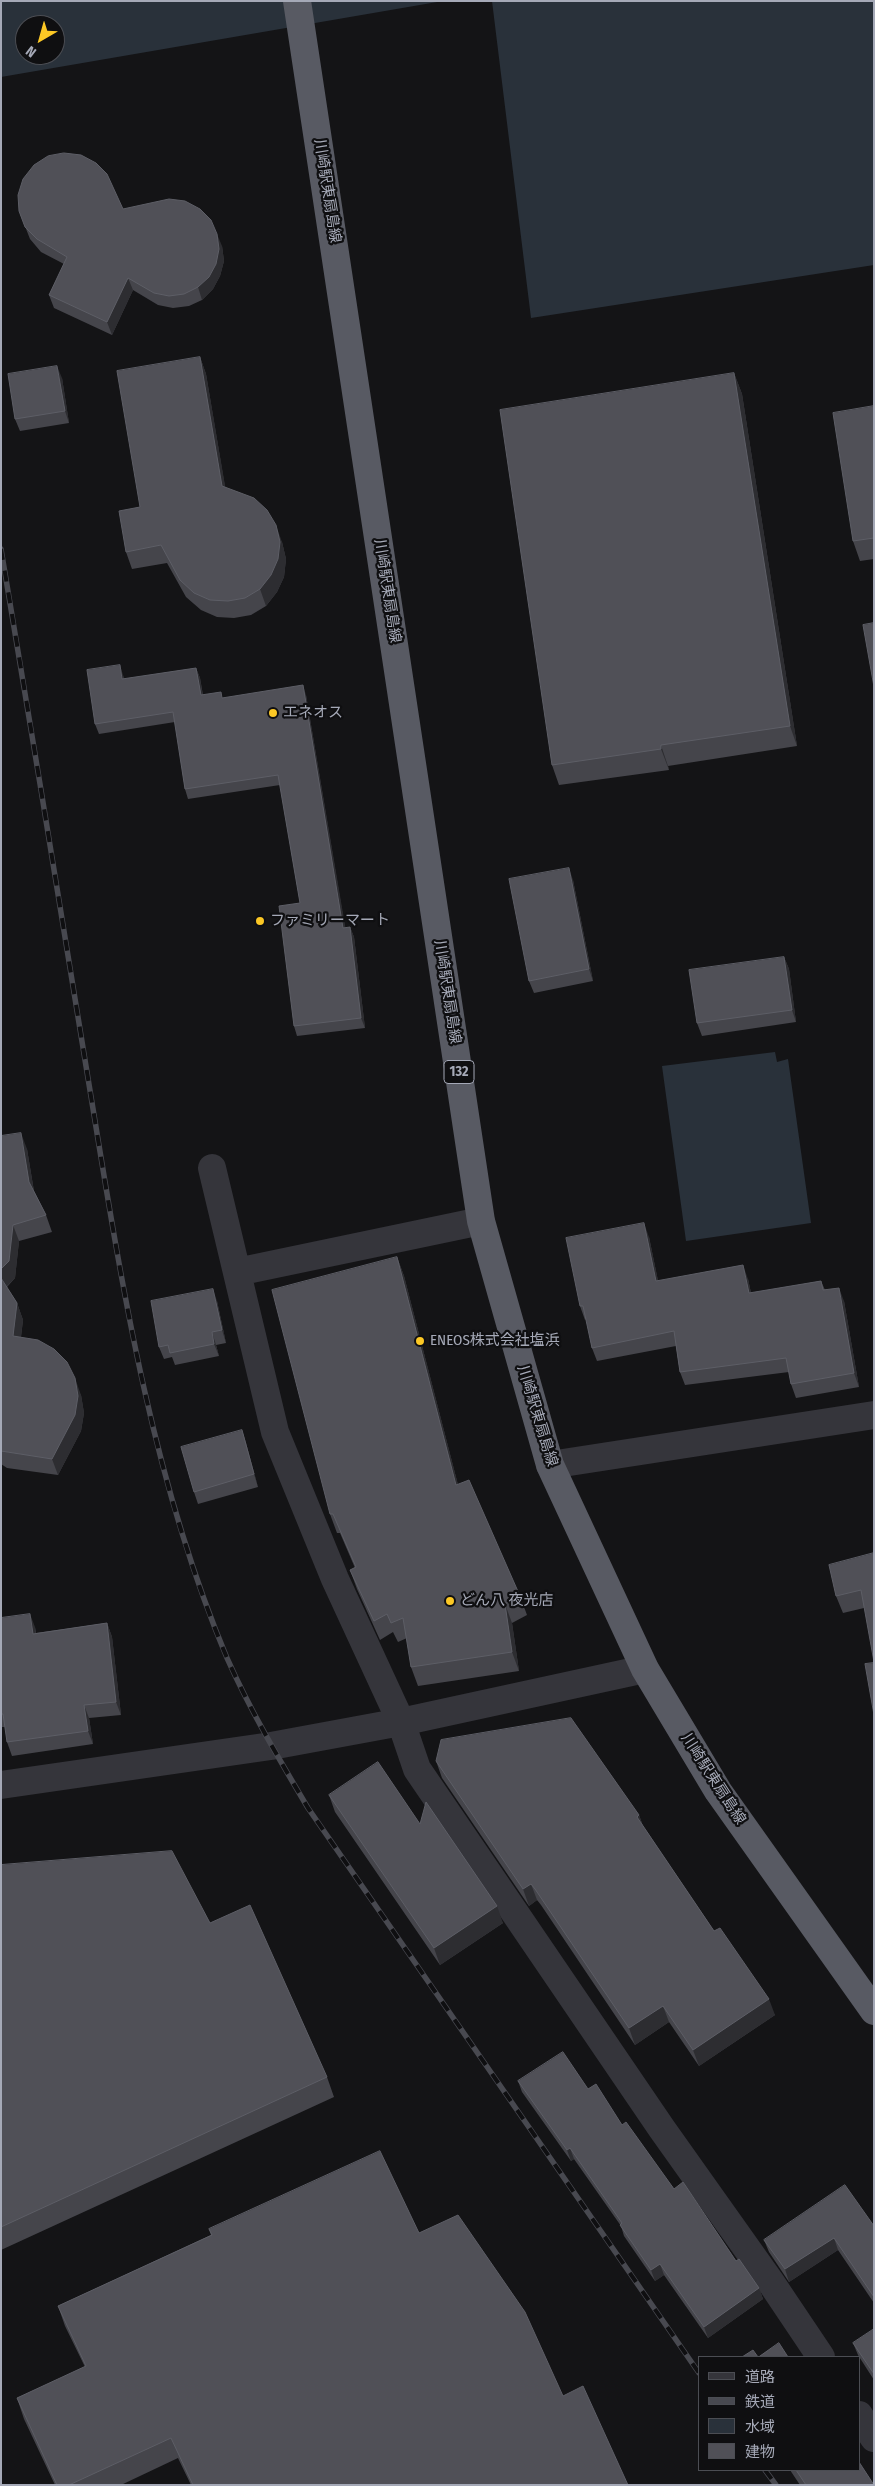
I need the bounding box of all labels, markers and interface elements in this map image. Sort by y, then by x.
north arrow [15,15,65,65]
text: N [23,42,40,61]
street label: 川崎駅東扇島線 [310,138,344,244]
street label: 川崎駅東扇島線 [370,538,404,644]
place label: エネオス [283,704,343,722]
marker: エネオス [267,707,279,719]
place label: ファミリーマート [270,912,390,930]
marker: ファミリーマート [254,915,266,927]
street label: 川崎駅東扇島線 [430,939,464,1045]
road number: 132 [444,1060,474,1084]
place label: ENEOS株式会社塩浜 [430,1332,560,1350]
marker: ENEOS株式会社塩浜 [414,1335,426,1347]
street label: 川崎駅東扇島線 [513,1363,561,1469]
place label: どん八 夜光店 [460,1592,554,1610]
marker: どん八 夜光店 [444,1595,456,1607]
street label: 川崎駅東扇島線 [677,1730,749,1828]
legend [698,2356,860,2471]
text: 道路 [745,2368,775,2386]
text: 鉄道 [745,2393,775,2411]
text: 水域 [745,2418,775,2436]
text: 建物 [745,2443,775,2461]

